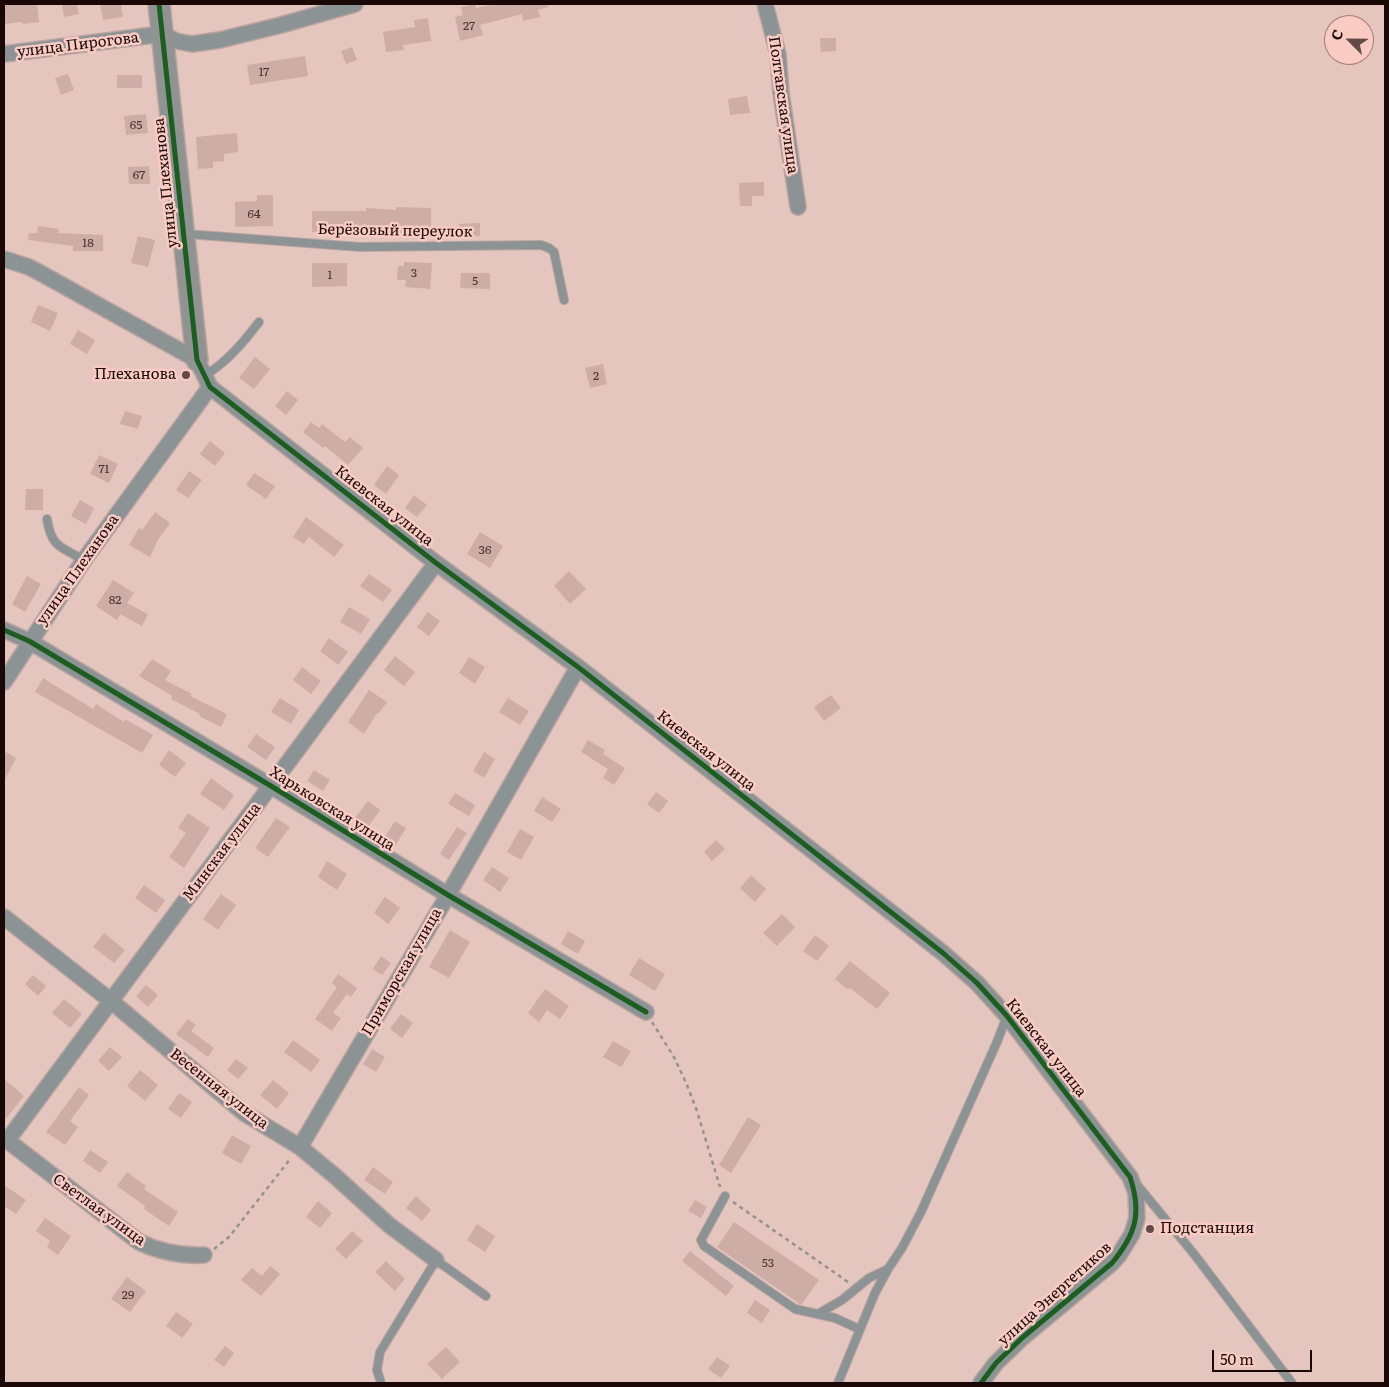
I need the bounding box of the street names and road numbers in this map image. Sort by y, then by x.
street label: улица Пирогова [16,29,140,61]
street label: Полтавская улица [764,35,802,175]
street label: улица Плеханова [150,117,182,249]
street label: Берёзовый переулок [317,221,473,241]
street label: Киевская улица [331,462,437,550]
street label: улица Плеханова [33,511,123,629]
street label: Киевская улица [653,707,759,795]
street label: Харьковская улица [266,763,398,855]
street label: Минская улица [179,799,265,905]
street label: Приморская улица [358,905,446,1039]
street label: Киевская улица [1002,995,1090,1101]
street label: Весенняя улица [166,1045,272,1133]
street label: Светлая улица [49,1170,149,1250]
street label: улица Энергетиков [995,1238,1115,1350]

